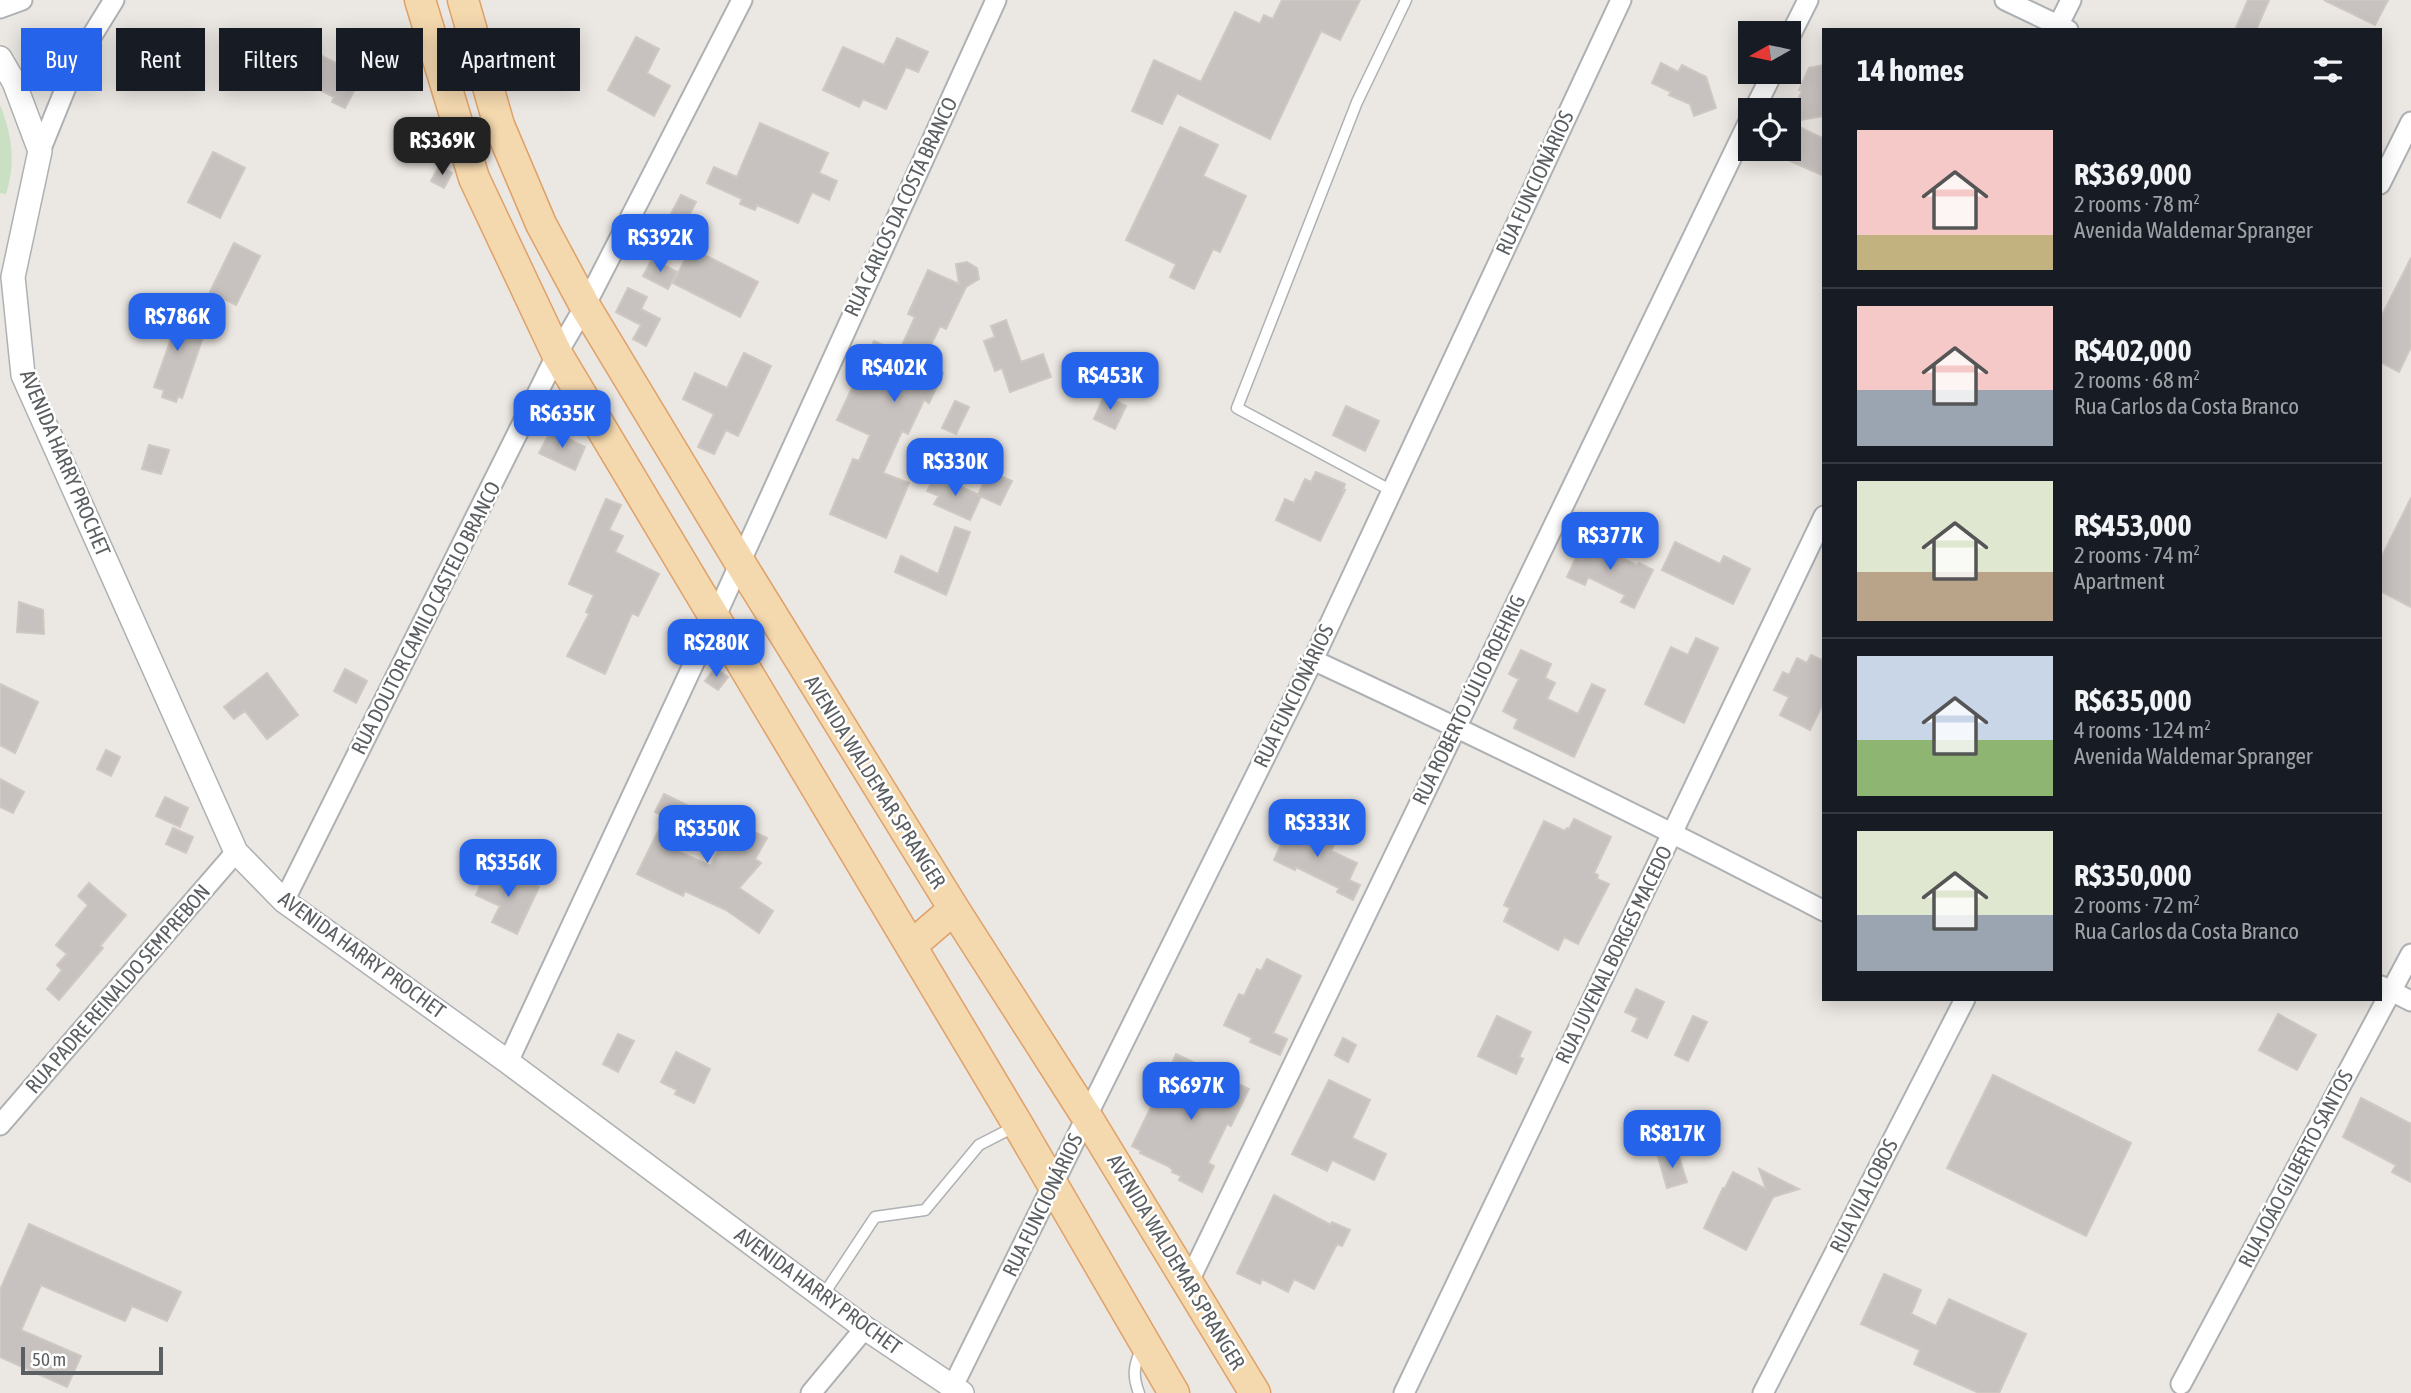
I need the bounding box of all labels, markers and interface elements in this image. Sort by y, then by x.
north arrow [1738,21,1801,84]
map controls [1738,21,1801,161]
chip: Buy [21,28,102,91]
chip: Rent [116,28,205,91]
chip: Filters [219,28,322,91]
chip: New [336,28,423,91]
chip: Apartment [437,28,580,91]
icon: filters [2309,51,2347,89]
text: 14 homes [1857,53,1964,87]
street label: RUA CARLOS DA COSTA BRANCO [839,93,961,320]
button: locate [1738,98,1801,161]
street label: RUA FUNCIONÁRIOS [1490,107,1578,258]
pin: R$369K [385,118,499,177]
text: R$369K [410,127,474,153]
text: R$369,000 [2074,157,2192,191]
icon: home [1913,158,1997,242]
text: 2 rooms · 78 m² [2074,191,2200,217]
pin: R$392K [603,215,717,274]
text: Avenida Waldemar Spranger [2074,217,2313,243]
text: R$392K [628,224,692,250]
pin: R$786K [120,294,234,353]
text: R$786K [145,303,209,329]
text: R$402,000 [2074,333,2192,367]
icon: home [1913,334,1997,418]
pin: R$402K [837,344,951,404]
pin: R$453K [1053,352,1167,412]
text: R$402K [862,354,926,380]
text: R$453K [1078,362,1142,388]
street label: AVENIDA HARRY PROCHET [16,366,116,559]
text: 2 rooms · 68 m² [2074,367,2200,393]
pin: R$635K [505,391,619,450]
text: Rua Carlos da Costa Branco [2074,393,2299,419]
text: R$635K [530,400,594,426]
pin: R$330K [898,438,1012,498]
text: R$330K [923,448,987,474]
street label: RUA DOUTOR CAMILO CASTELO BRANCO [346,477,505,758]
text: R$453,000 [2074,508,2192,542]
icon: home [1913,509,1997,593]
pin: R$377K [1553,512,1667,572]
text: R$377K [1578,522,1642,548]
text: 2 rooms · 74 m² [2074,542,2200,568]
text: Apartment [2074,568,2165,594]
street label: RUA ROBERTO JÚLIO ROEHRIG [1407,591,1529,808]
pin: R$280K [659,620,773,679]
street label: RUA FUNCIONÁRIOS [1248,620,1338,771]
text: R$280K [684,629,748,655]
street label: AVENIDA WALDEMAR SPRANGER [800,671,952,893]
text: R$635,000 [2074,683,2192,717]
icon: home [1913,684,1997,768]
text: 4 rooms · 124 m² [2074,717,2211,743]
text: Avenida Waldemar Spranger [2074,743,2313,769]
pin: R$333K [1260,800,1374,859]
pin: R$350K [650,806,764,865]
text: R$333K [1285,809,1349,835]
text: R$350K [675,815,739,841]
pin: R$356K [451,839,565,899]
street label: RUA JUVENAL BORGES MACEDO [1550,842,1676,1067]
text: R$356K [476,849,540,875]
text: R$350,000 [2074,858,2192,892]
icon: home [1913,859,1997,943]
street label: RUA PADRE REINALDO SEMPREBON [20,879,214,1098]
street label: AVENIDA HARRY PROCHET [275,886,451,1023]
text: 2 rooms · 72 m² [2074,892,2200,918]
text: Rua Carlos da Costa Branco [2074,918,2299,944]
pin: R$697K [1134,1062,1248,1122]
street label: RUA JOÃO GILBERTO SANTOS [2233,1066,2357,1271]
text: R$697K [1159,1072,1223,1098]
pin: R$817K [1615,1110,1729,1170]
text: R$817K [1640,1120,1704,1146]
street label: RUA FUNCIONÁRIOS [997,1129,1087,1280]
street label: RUA VILA LOBOS [1824,1135,1902,1256]
street label: AVENIDA WALDEMAR SPRANGER [1103,1150,1251,1374]
street label: AVENIDA HARRY PROCHET [731,1222,907,1359]
scale bar [21,1344,163,1376]
text: 50 m [32,1348,66,1370]

